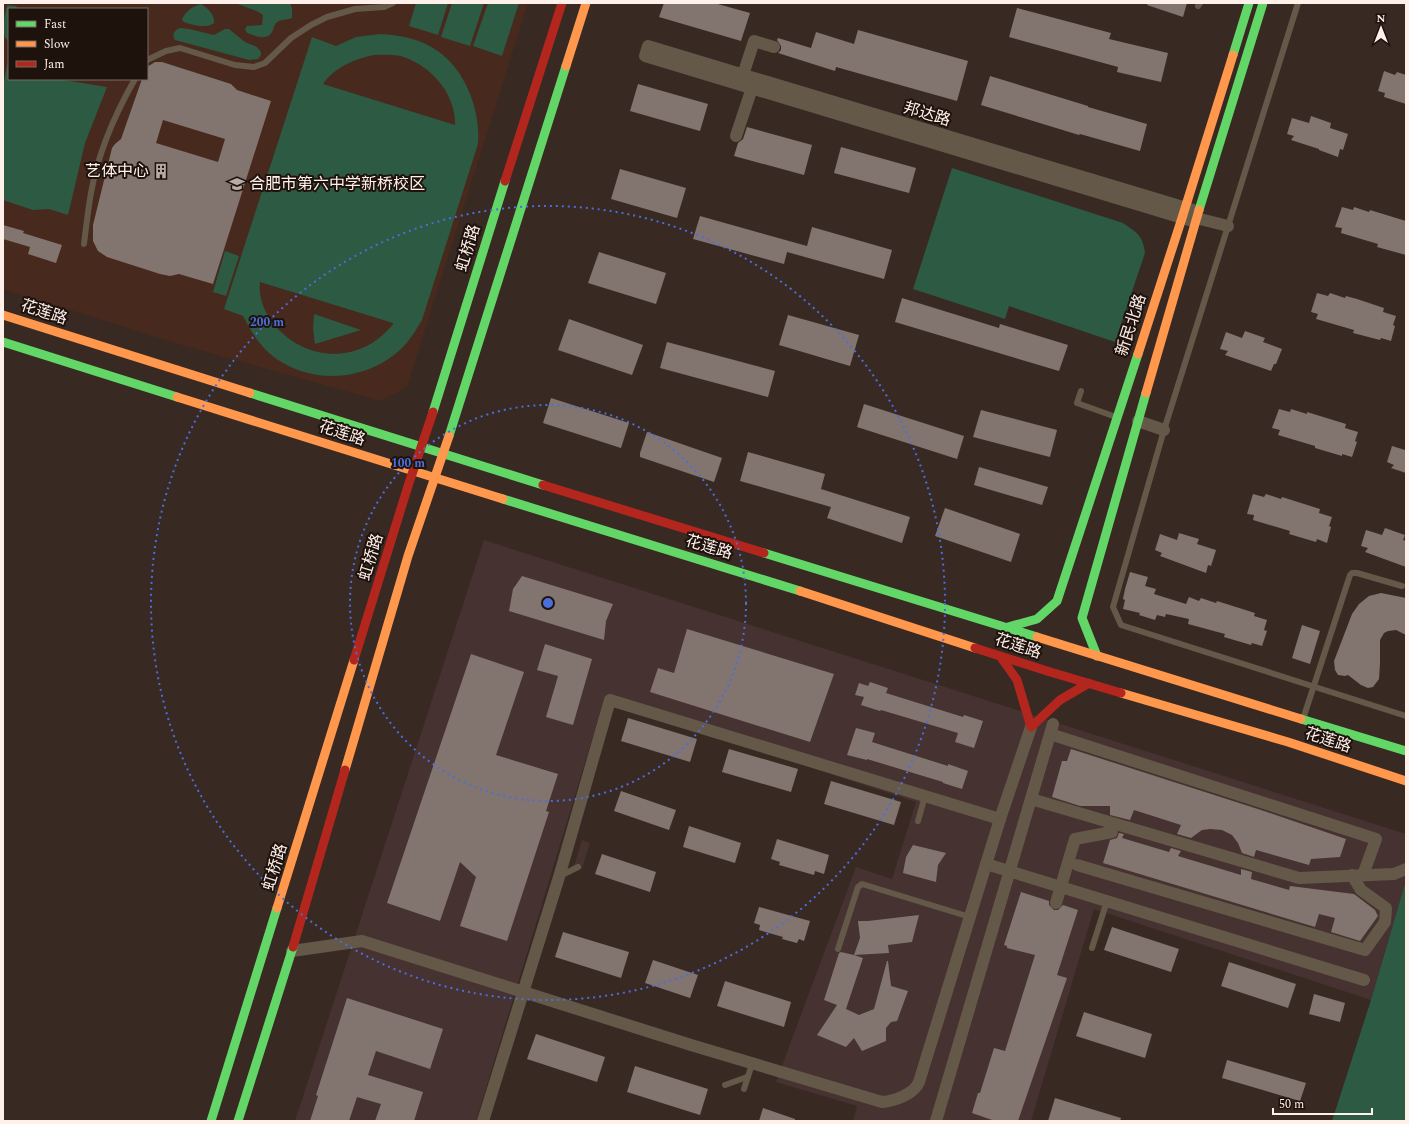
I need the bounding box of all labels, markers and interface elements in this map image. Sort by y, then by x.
legend [8,8,148,80]
north arrow [1361,8,1401,48]
text: N [1377,10,1386,27]
text: Fast [44,15,66,34]
text: Slow [44,35,70,54]
text: Jam [44,55,65,74]
street label: 邦达路 [901,96,953,132]
place label: 艺体中心 [85,159,149,183]
building icon: 艺体中心 [152,162,170,180]
place label: 合肥市第六中学新桥校区 [249,172,425,196]
school or university icon: 合肥市第六中学新桥校区 [228,175,246,193]
street label: 虹桥路 [450,222,486,274]
street label: 新民北路 [1110,291,1152,359]
street label: 花莲路 [17,293,71,331]
text: 200 m [250,313,284,332]
street label: 花莲路 [315,414,369,452]
text: 100 m [391,454,425,473]
street label: 花莲路 [683,529,735,565]
street label: 虹桥路 [353,531,389,583]
centre of rings [541,596,555,610]
street label: 花莲路 [991,627,1045,665]
street label: 花莲路 [1301,721,1355,759]
street label: 虹桥路 [257,841,293,893]
scale bar [1273,1090,1372,1116]
text: 50 m [1279,1095,1304,1114]

